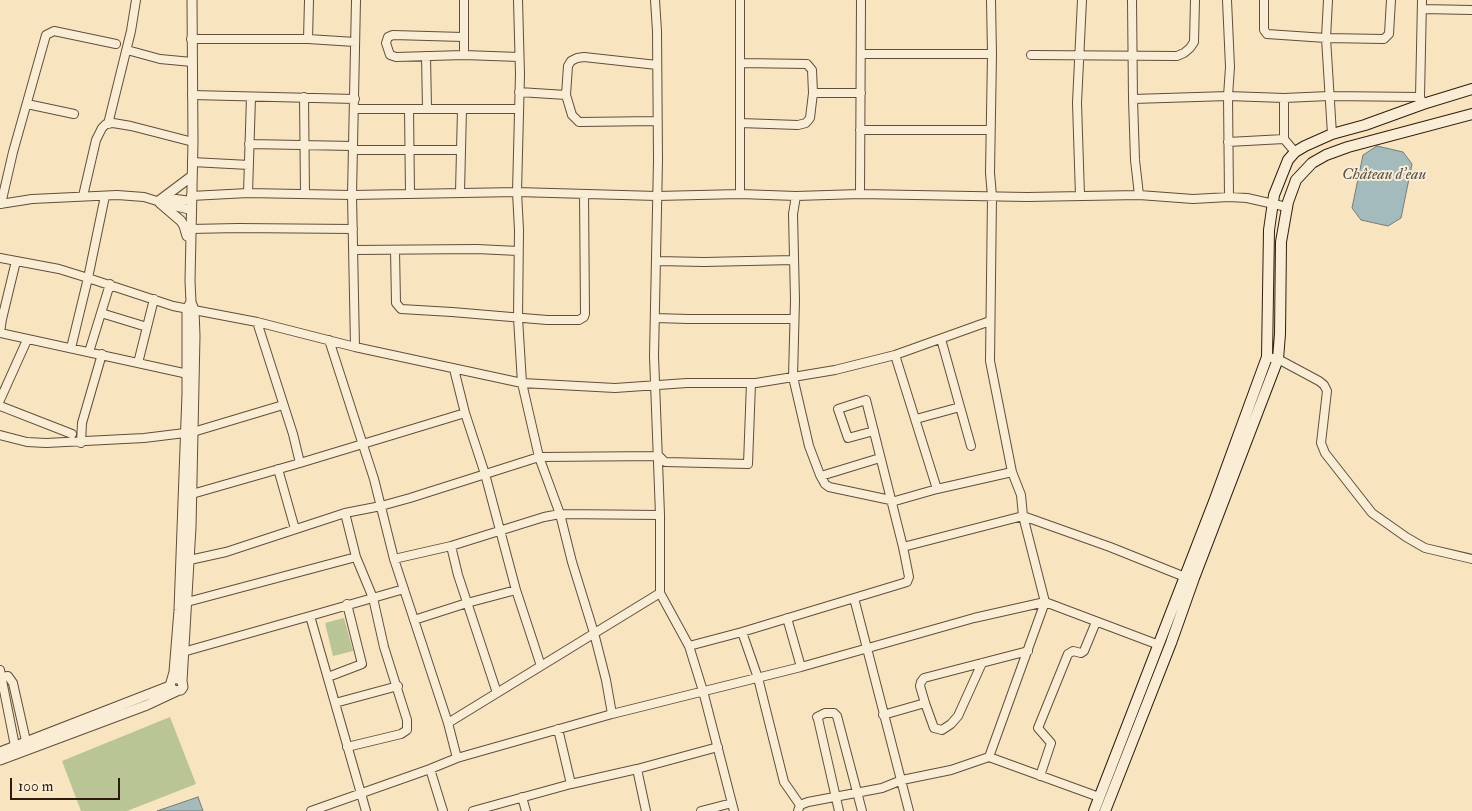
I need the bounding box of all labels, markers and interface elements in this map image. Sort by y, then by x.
water label: Château d'eau [1342,166,1426,186]
scale bar [12,768,122,800]
text: 100 m [18,777,53,796]

